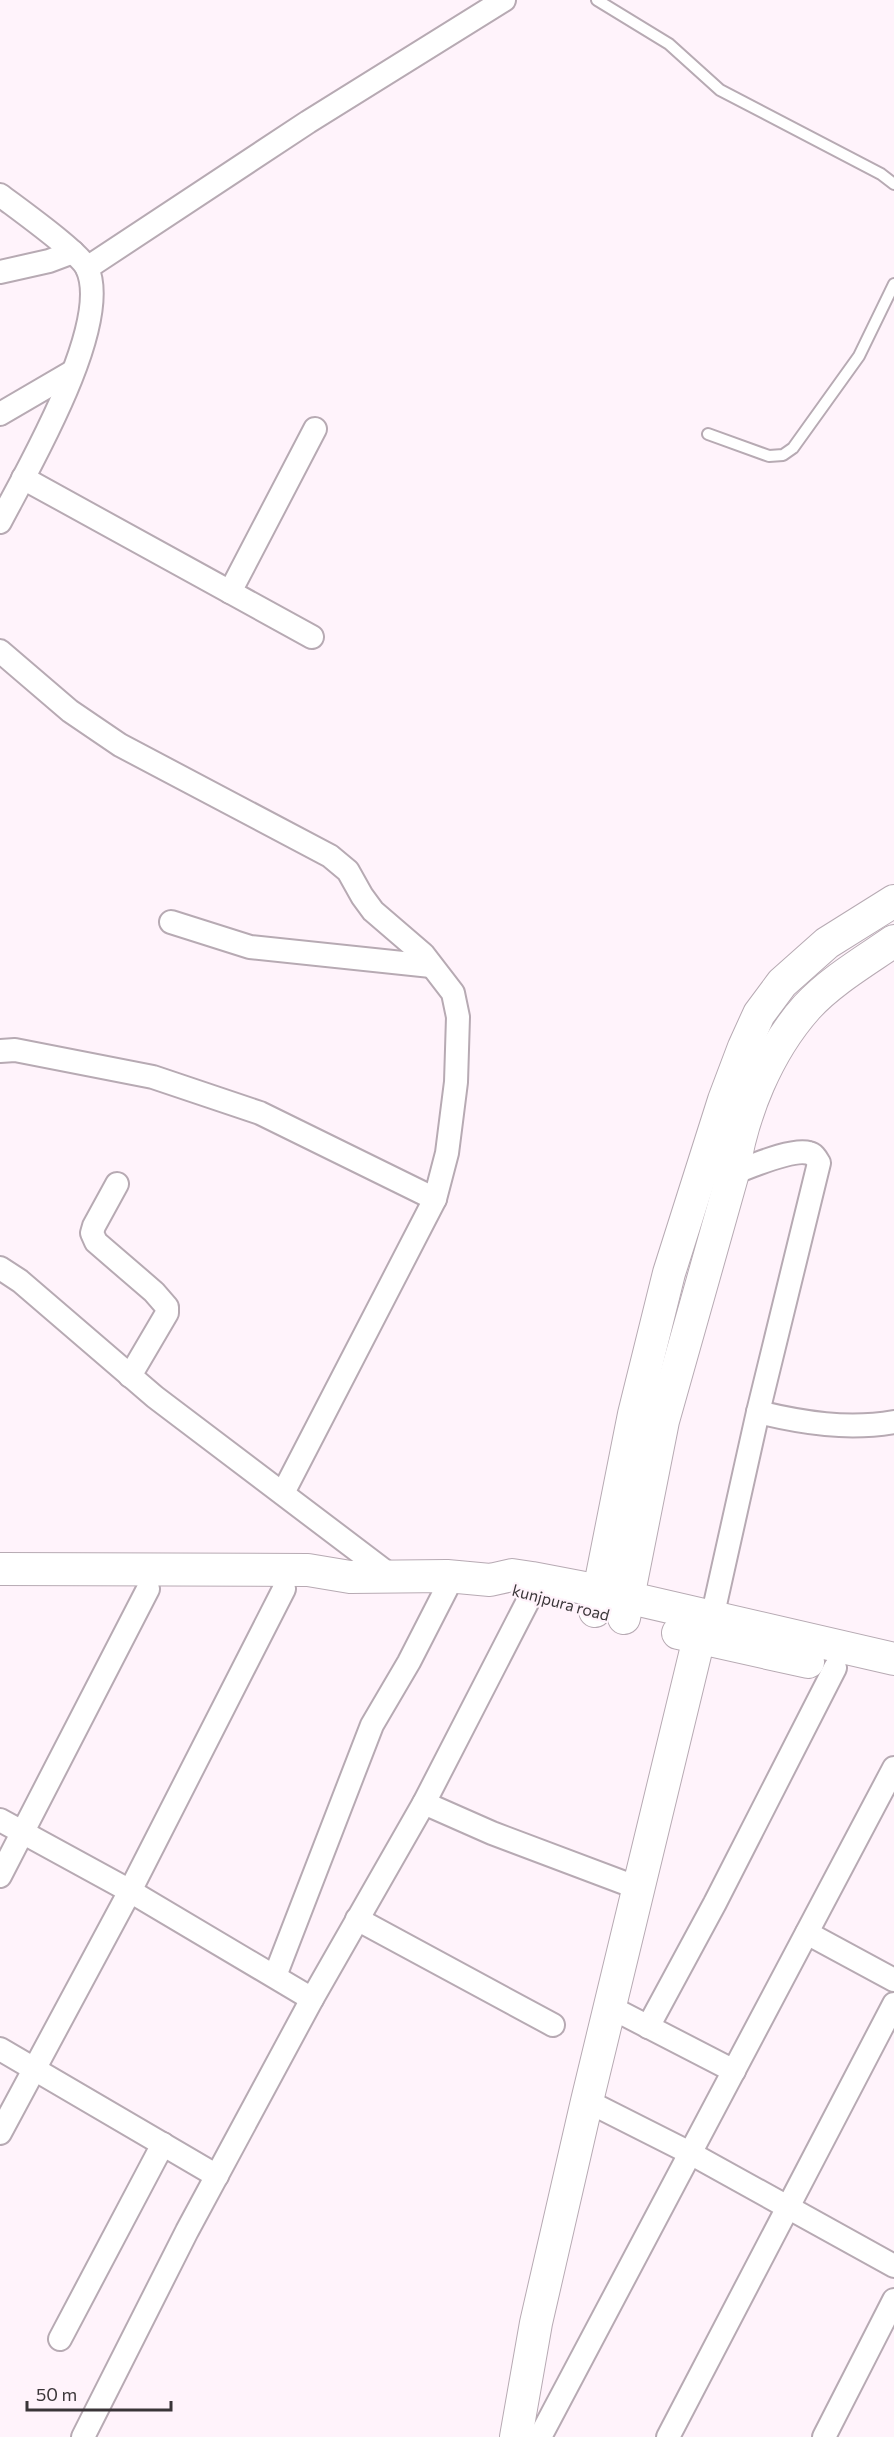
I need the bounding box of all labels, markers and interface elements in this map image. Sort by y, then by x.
street label: kunjpura road [510,1580,612,1624]
scale bar [27,2374,171,2412]
text: 50 m [36,2383,77,2405]

